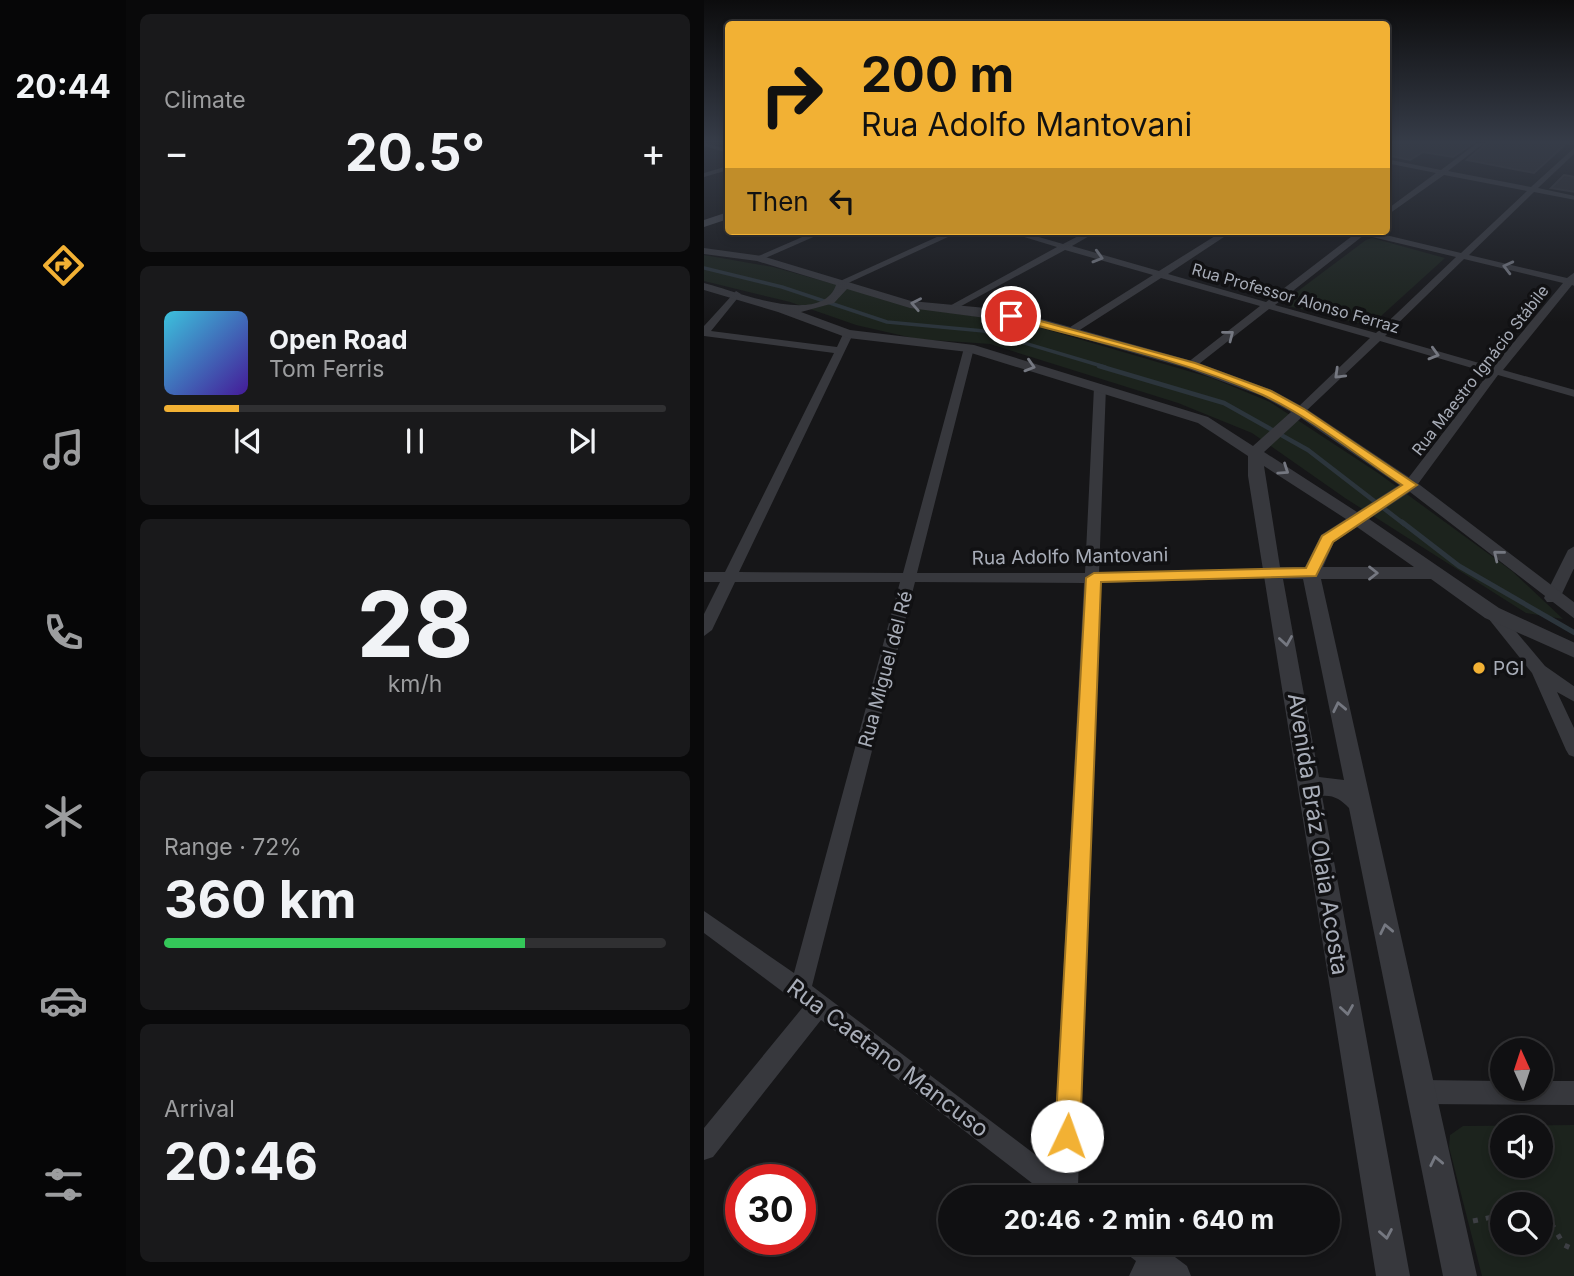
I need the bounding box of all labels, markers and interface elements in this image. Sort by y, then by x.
text: 200 m [861,45,1014,104]
icon: right [746,49,837,140]
text: 20:44 [15,67,111,106]
text: Climate [164,86,246,114]
text: Rua Adolfo Mantovani [861,105,1192,144]
text: 20.5° [345,121,485,184]
text: − [164,129,189,175]
text: + [641,129,666,175]
icon: left [823,182,861,220]
text: Then [746,186,809,217]
icon: directions [39,241,88,290]
one-way arrow [1092,248,1104,263]
street label: Rua Professor Alonso Ferraz [1190,259,1402,337]
one-way arrow [1502,261,1514,275]
street label: Rua Maestro Ignácio Stábile [1407,281,1553,459]
pin [981,286,1041,346]
icon: arrive [992,297,1030,335]
one-way arrow [910,298,922,313]
text: Open Road [269,324,408,355]
one-way arrow [1222,331,1234,344]
one-way arrow [1428,346,1440,360]
text: Tom Ferris [269,355,384,383]
one-way arrow [1023,358,1036,372]
one-way arrow [1334,366,1347,379]
icon: previous [229,422,267,460]
icon: pause [396,422,434,460]
icon: next [563,422,601,460]
icon: music [39,425,88,474]
one-way arrow [1276,462,1289,474]
street label: Rua Adolfo Mantovani [972,543,1169,570]
one-way arrow [1494,551,1507,563]
one-way arrow [1369,565,1379,581]
text: 28 [357,569,473,679]
street label: Rua Miguel del Ré [854,588,917,750]
icon: phone [39,608,88,657]
one-way arrow [1278,635,1293,647]
place label: PGI [1493,657,1524,680]
marker: PGI [1471,660,1487,676]
text: km/h [388,670,442,698]
street label: Avenida Bráz Olaia Acosta [1282,691,1354,977]
one-way arrow [1332,701,1347,713]
icon: climate [39,792,88,841]
text: Range · 72% [164,833,302,861]
text: 360 km [164,868,356,931]
one-way arrow [1379,923,1394,935]
street label: Rua Caetano Mancuso [782,973,994,1143]
icon: car [39,976,88,1025]
one-way arrow [1339,1004,1354,1016]
north arrow [1490,1038,1553,1101]
map controls [1490,1038,1553,1255]
text: Arrival [164,1095,235,1123]
position arrow [1030,1099,1104,1173]
button: sound [1490,1115,1553,1178]
text: 20:46 [164,1130,318,1193]
one-way arrow [1430,1155,1444,1167]
icon: filters [39,1160,88,1209]
speed limit sign: 30 [725,1164,816,1255]
button: search [1490,1192,1553,1255]
text: 20:46 · 2 min · 640 m [1004,1204,1274,1235]
one-way arrow [1378,1228,1393,1240]

